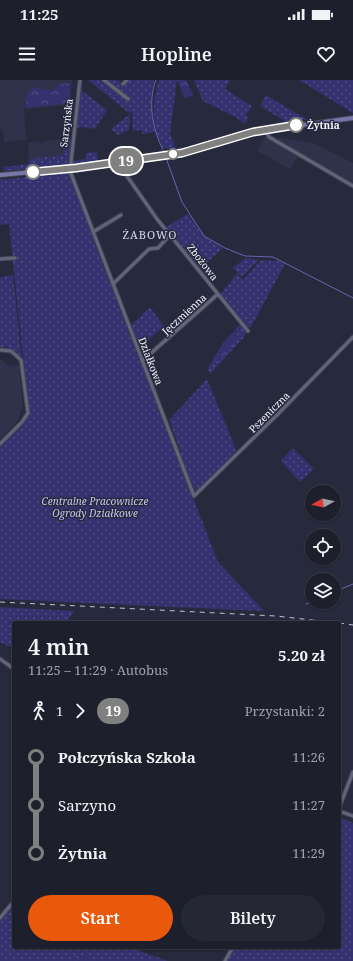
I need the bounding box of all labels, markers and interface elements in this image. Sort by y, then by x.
text: 11:25 [20,4,58,24]
text: Hopline [141,42,212,66]
icon: menu [16,43,38,65]
icon: heart [315,43,337,65]
street label: Sarzyńska [56,97,76,148]
marker: Żytnia [288,117,304,133]
place label: Żytnia [307,118,340,132]
line badge: 19 [108,148,144,174]
unlabelled marker [167,148,179,160]
text: 19 [118,151,134,170]
unlabelled marker [25,164,41,180]
district label: ŻABOWO [123,227,177,242]
street label: Zbożowa [184,241,222,284]
street label: Jęczmienna [158,290,210,338]
street label: Działkowa [135,335,167,387]
street label: Pszeniczna [245,388,293,436]
north arrow [305,485,341,521]
map controls [305,485,341,609]
park label: Centralne Pracownicze Ogrody Działkowe [42,494,149,520]
button: locate [305,529,341,565]
button: layers [305,573,341,609]
text: 4 min [28,631,89,661]
text: 5.20 zł [278,645,325,665]
text: 11:25 – 11:29 · Autobus [28,661,168,679]
icon: walk [28,700,50,722]
icon: forward [69,700,91,722]
text: 19 [105,701,121,720]
text: 1 [56,702,63,720]
text: Przystanki: 2 [245,702,325,720]
text: Połczyńska Szkoła [58,747,196,767]
text: 11:26 [292,748,325,766]
text: Sarzyno [58,795,116,815]
text: 11:27 [292,796,325,814]
text: Żytnia [58,843,107,863]
text: 11:29 [292,844,325,862]
button: Start [28,895,173,941]
button: Bilety [181,895,325,941]

